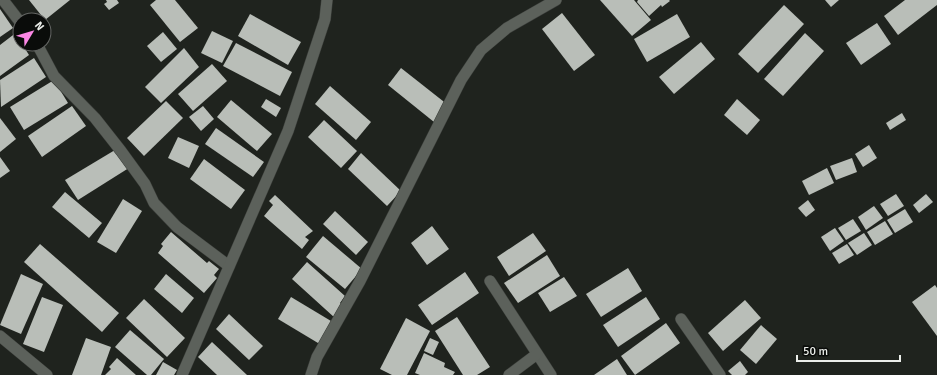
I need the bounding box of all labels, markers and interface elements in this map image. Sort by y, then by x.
north arrow [12,12,52,52]
text: N [32,19,47,33]
scale bar [797,337,900,363]
text: 50 m [803,344,828,359]

